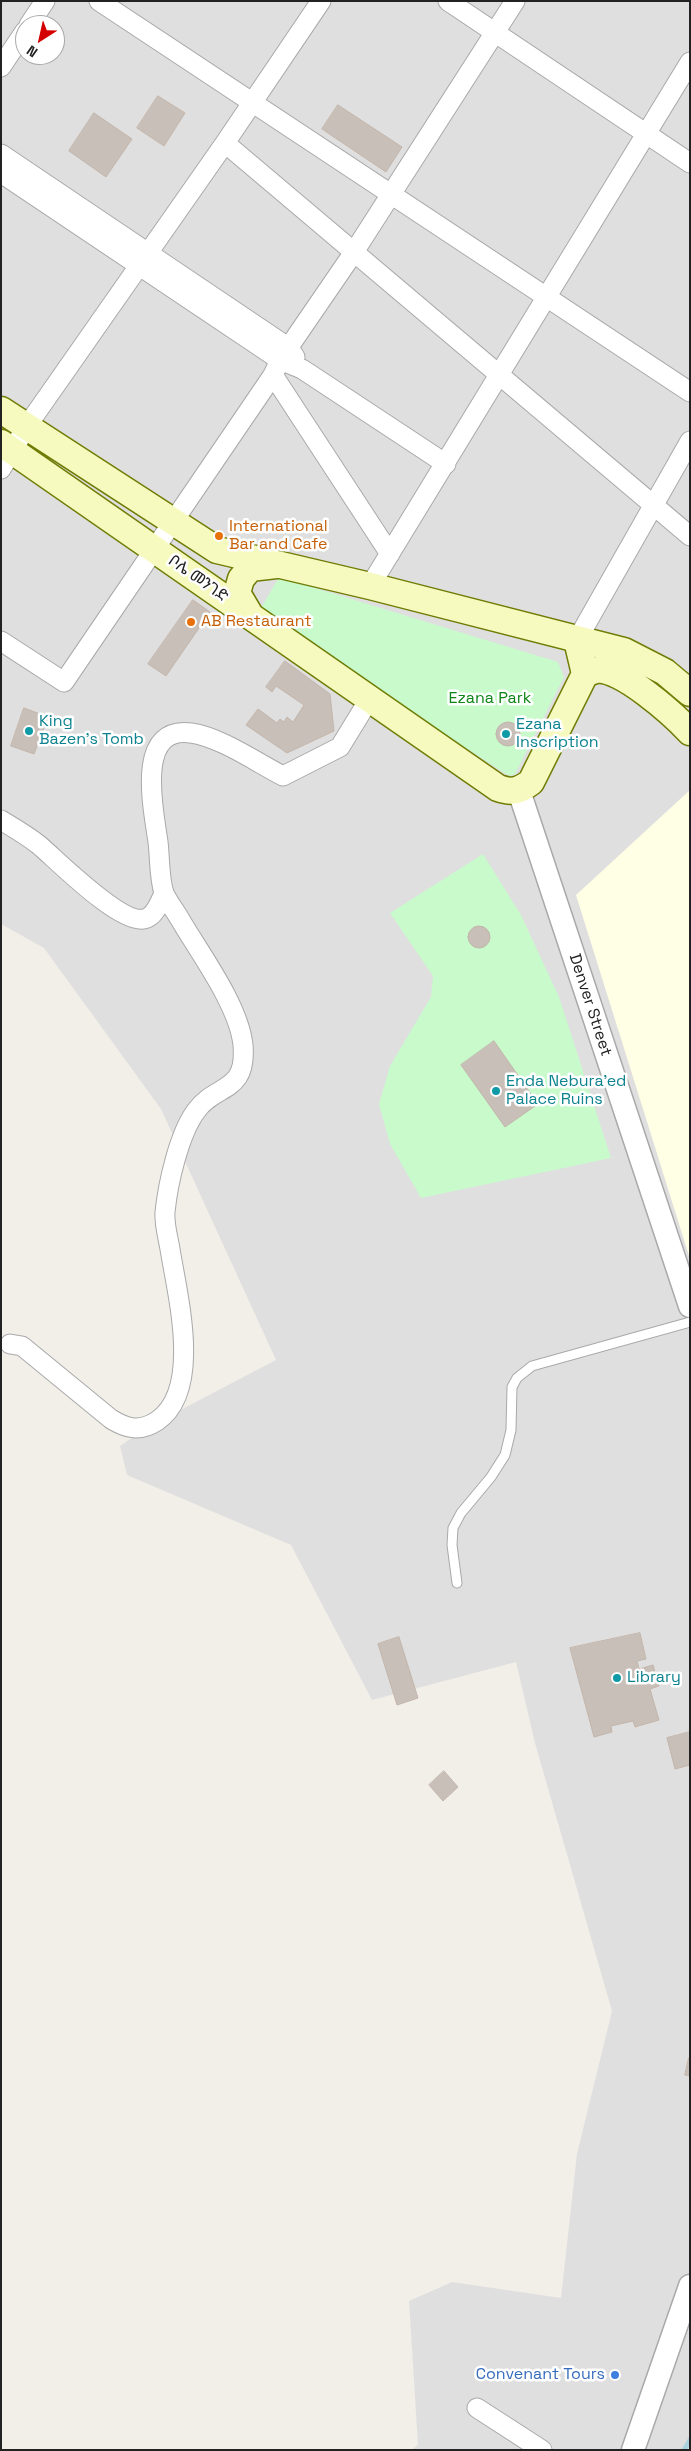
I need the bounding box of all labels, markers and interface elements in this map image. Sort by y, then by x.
north arrow [15,15,65,65]
text: N [23,41,41,62]
place label: International Bar and Cafe [229,517,328,555]
marker: International Bar and Cafe [213,530,225,542]
street label: ቦሌ መንገድ [164,551,232,607]
place label: AB Restaurant [201,612,312,632]
marker: AB Restaurant [185,616,197,628]
park label: Ezana Park [449,689,531,709]
place label: King Bazen's Tomb [39,712,144,750]
place label: Ezana Inscription [516,715,599,753]
marker: King Bazen's Tomb [23,725,35,737]
marker: Ezana Inscription [500,728,512,740]
street label: Denver Street [564,951,616,1059]
place label: Enda Nebura'ed Palace Ruins [506,1072,626,1110]
marker: Enda Nebura'ed Palace Ruins [490,1085,502,1097]
place label: Library [627,1668,681,1688]
marker: Library [611,1672,623,1684]
place label: Convenant Tours [476,2365,605,2385]
marker: Convenant Tours [609,2369,621,2381]

